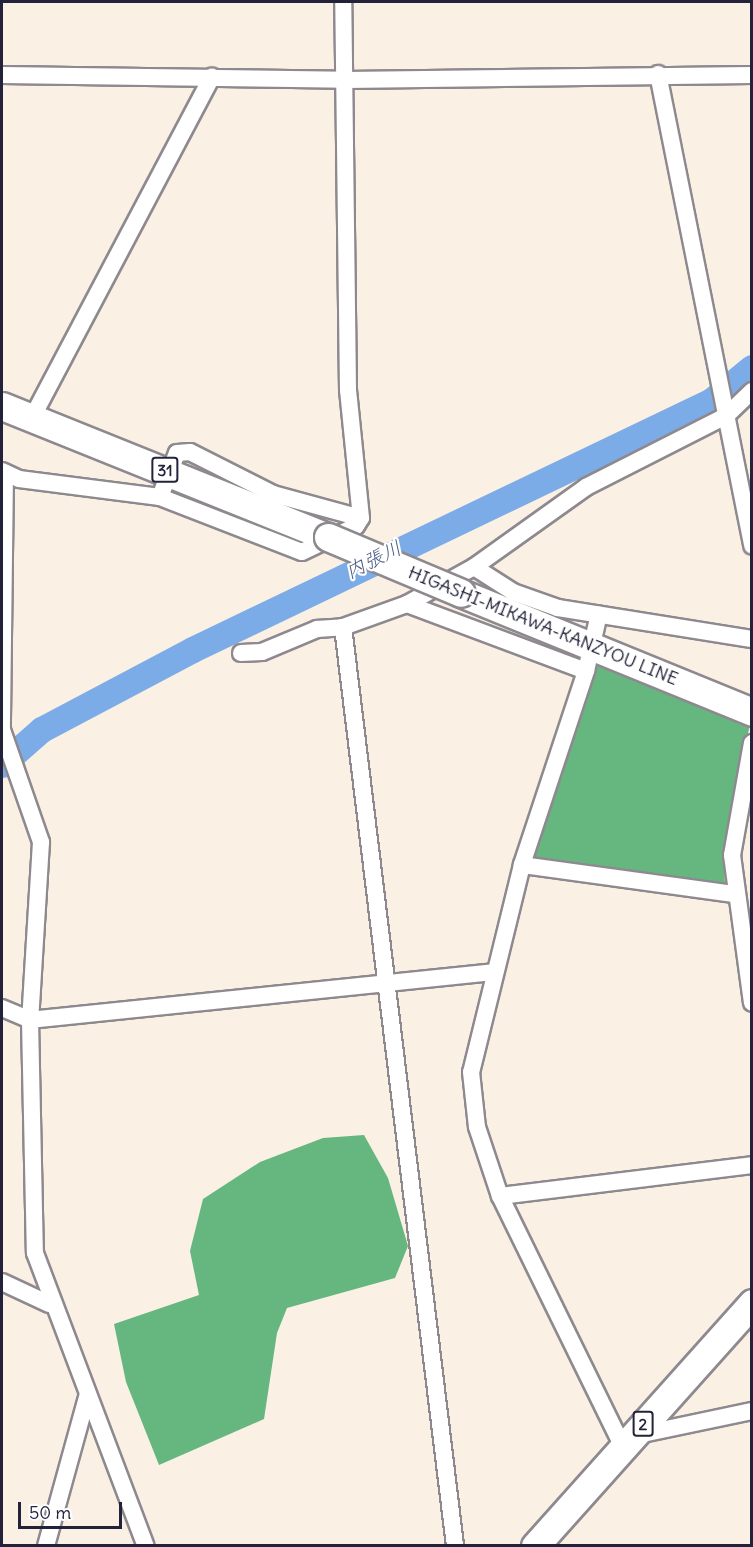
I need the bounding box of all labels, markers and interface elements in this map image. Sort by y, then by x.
road number: 31 [150,457,180,483]
water label: 内張川 [341,535,405,583]
street label: HIGASHI-MIKAWA-KANZYOU LINE [405,562,681,690]
road number: 2 [632,1411,654,1437]
scale bar [21,1490,124,1528]
text: 50 m [29,1501,71,1524]

